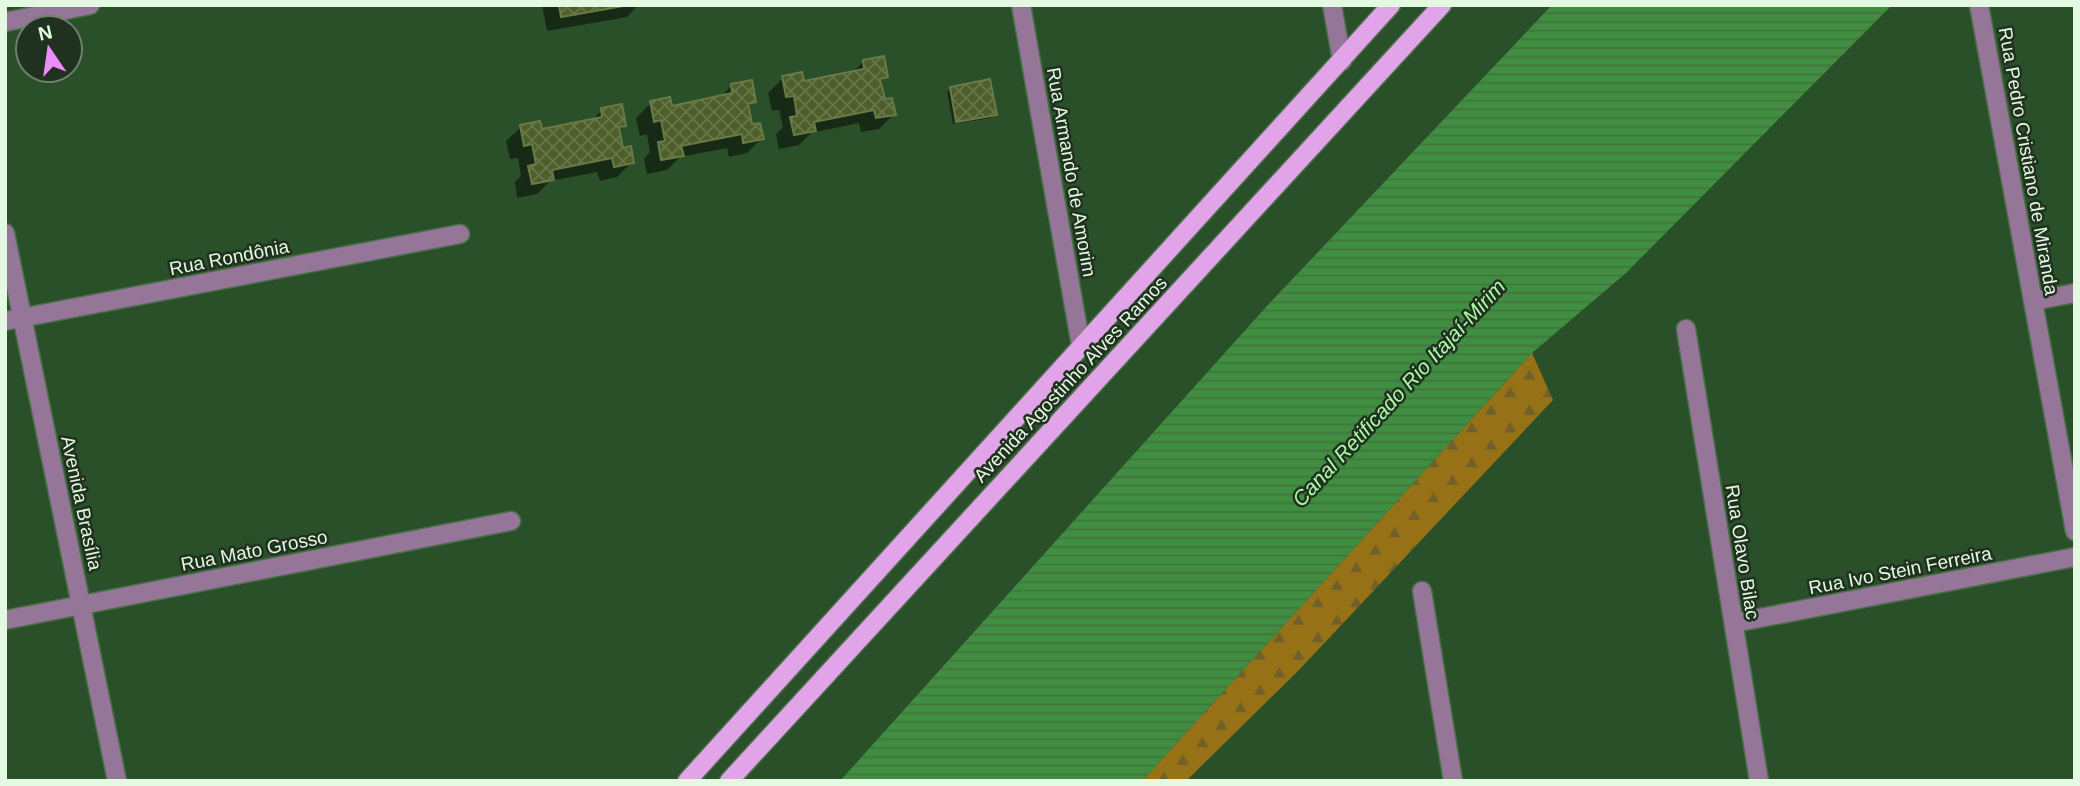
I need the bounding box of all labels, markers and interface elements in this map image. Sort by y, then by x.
north arrow [14,14,84,84]
text: N [36,21,54,45]
street label: Rua Pedro Cristiano de Miranda [1995,26,2062,297]
street label: Rua Armando de Amorim [1043,66,1100,278]
street label: Rua Rondônia [167,236,291,279]
street label: Avenida Agostinho Alves Ramos [970,272,1171,486]
water label: Canal Retificado Rio Itajaí-Mirim [1288,275,1510,511]
street label: Avenida Brasília [57,434,106,573]
street label: Rua Olavo Bilac [1721,483,1764,621]
street label: Rua Mato Grosso [179,526,329,575]
street label: Rua Ivo Stein Ferreira [1807,542,1994,599]

